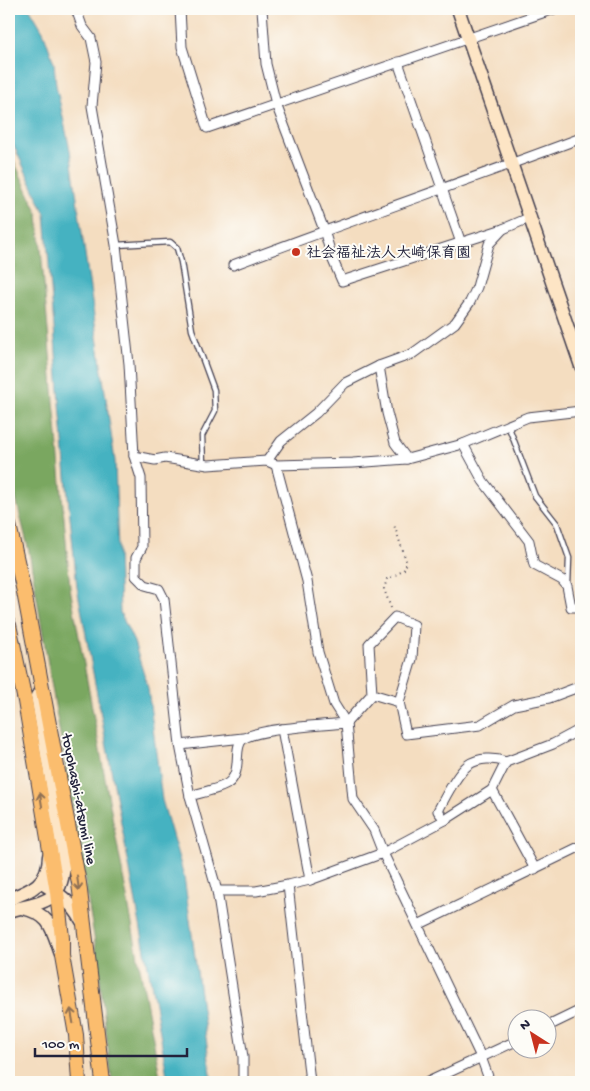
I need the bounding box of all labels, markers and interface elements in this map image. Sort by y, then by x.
place label: 社会福祉法人大崎保育園 [306,244,471,263]
marker: 社会福祉法人大崎保育園 [290,246,302,258]
street label: toyohashi-atsumi line [56,731,100,867]
one-way arrow [36,793,46,809]
one-way arrow [74,875,84,891]
north arrow [508,1008,558,1058]
one-way arrow [67,1009,77,1025]
text: N [517,1016,535,1035]
scale bar [35,1026,188,1058]
text: 100 m [41,1036,80,1054]

